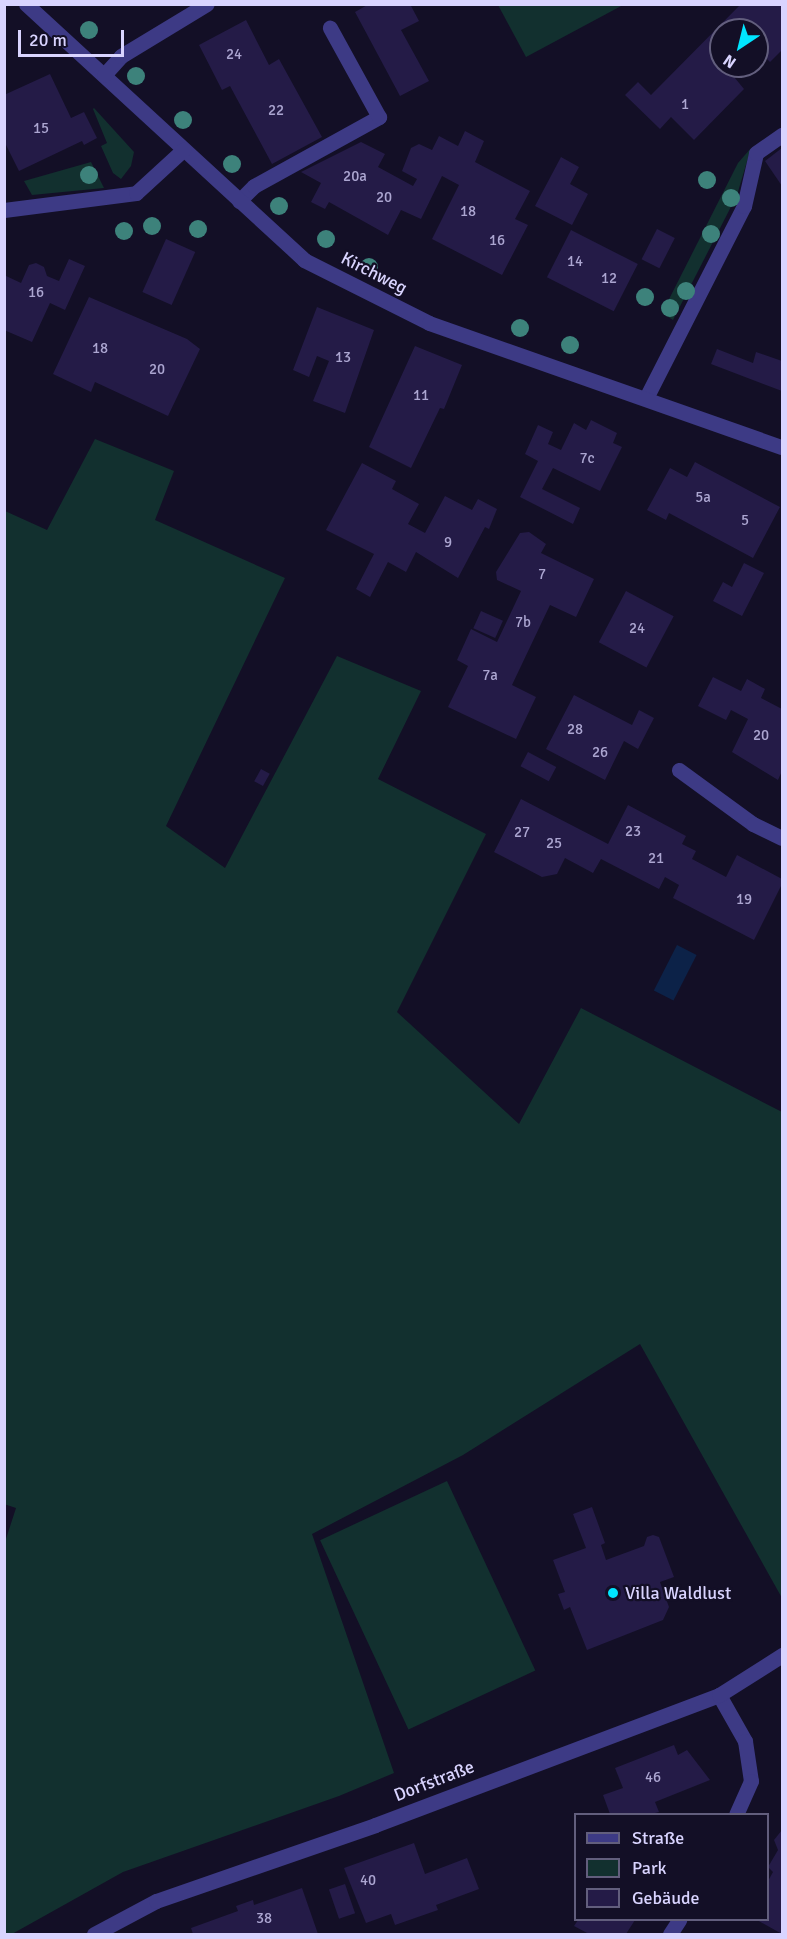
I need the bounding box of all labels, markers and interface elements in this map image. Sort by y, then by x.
scale bar [21,18,128,56]
north arrow [709,18,769,78]
text: 20 m [29,29,67,51]
house number: 24 [226,46,242,64]
text: N [720,50,740,72]
house number: 1 [681,96,689,114]
house number: 22 [268,102,284,120]
house number: 15 [33,120,49,138]
house number: 20a [343,168,367,186]
house number: 20 [376,189,392,207]
house number: 18 [460,203,476,221]
house number: 16 [489,232,505,250]
street label: Kirchweg [337,247,411,299]
house number: 14 [567,253,583,271]
house number: 12 [601,270,617,288]
house number: 16 [28,284,44,302]
house number: 18 [92,340,108,358]
house number: 13 [335,349,351,367]
house number: 20 [149,361,165,379]
house number: 11 [413,387,429,405]
house number: 7c [579,450,595,468]
house number: 5a [695,489,711,507]
house number: 5 [741,512,749,530]
house number: 9 [444,534,452,552]
house number: 7 [538,566,546,584]
house number: 7b [515,614,531,632]
house number: 24 [629,620,645,638]
house number: 7a [482,667,498,685]
house number: 28 [567,721,583,739]
house number: 20 [753,727,769,745]
house number: 26 [592,744,608,762]
house number: 23 [625,823,641,841]
house number: 27 [514,824,530,842]
house number: 25 [546,835,562,853]
house number: 21 [648,850,664,868]
house number: 19 [736,891,752,909]
place label: Villa Waldlust [625,1582,731,1604]
marker: Villa Waldlust [606,1586,620,1600]
street label: Dorfstraße [391,1756,477,1806]
house number: 46 [645,1769,661,1787]
legend [574,1813,769,1921]
text: Straße [632,1827,684,1849]
text: Park [632,1857,667,1879]
house number: 40 [360,1872,376,1890]
text: Gebäude [632,1887,700,1909]
house number: 38 [256,1910,272,1928]

